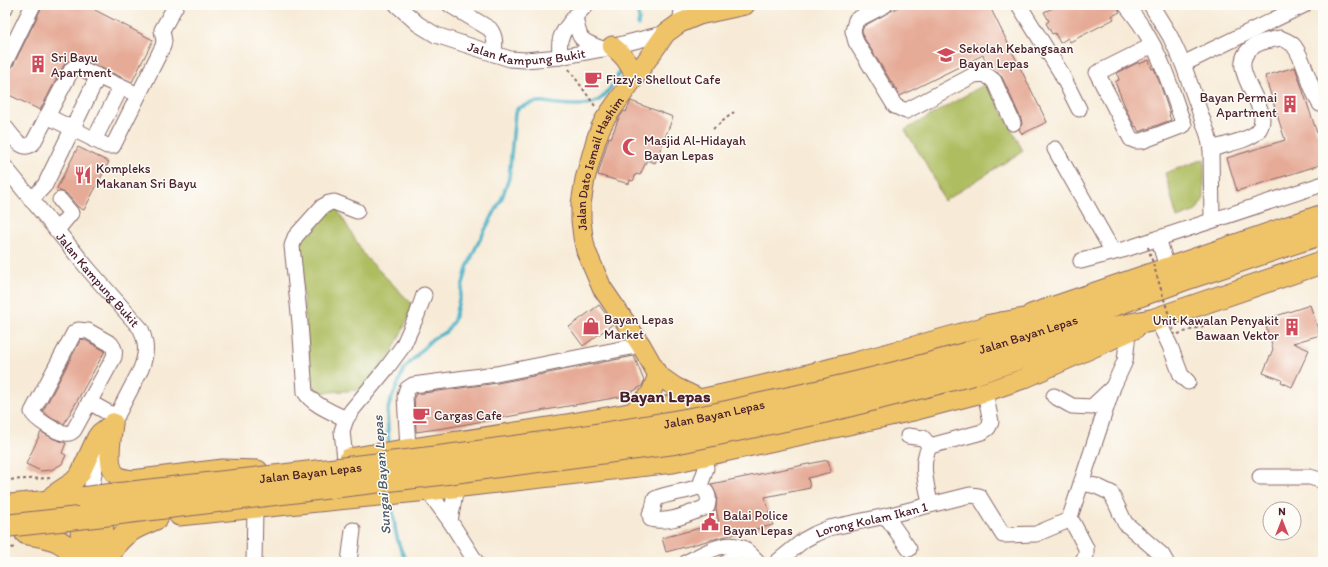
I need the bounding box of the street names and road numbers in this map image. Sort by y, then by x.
street label: Jalan Kampung Bukit [466,38,587,68]
street label: Jalan Dato Ismail Hashim [573,93,627,232]
street label: Jalan Kampung Bukit [54,229,143,330]
street label: Jalan Bayan Lepas [977,311,1080,357]
street label: Jalan Bayan Lepas [662,396,766,431]
street label: Jalan Bayan Lepas [259,459,363,486]
street label: Lorong Kolam Ikan 1 [813,498,929,540]

